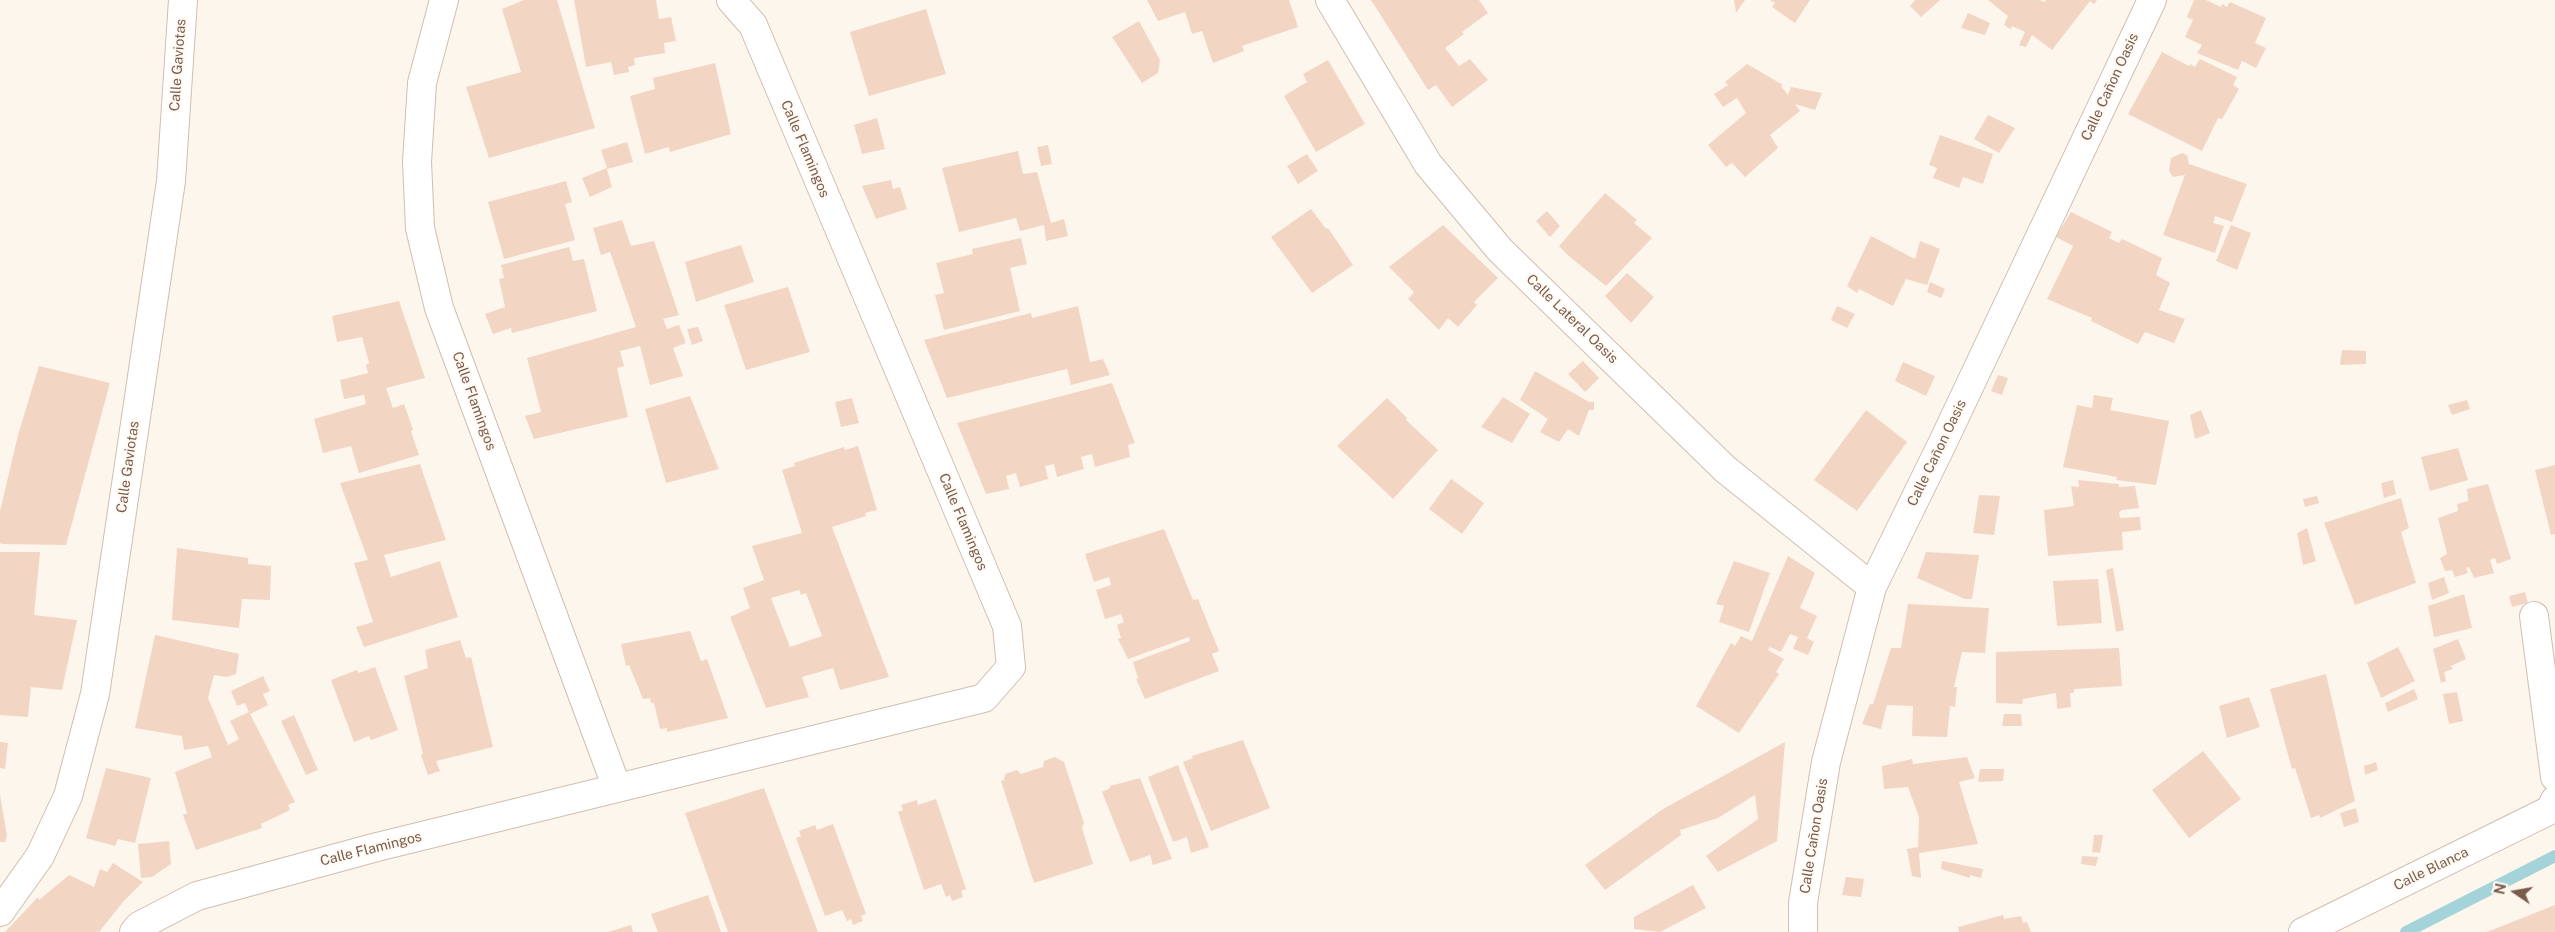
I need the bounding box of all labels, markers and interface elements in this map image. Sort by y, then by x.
street label: Calle Gaviotas [166,18,190,112]
street label: Calle Cañon Oasis [2078,31,2142,143]
street label: Calle Flamingos [777,98,833,200]
street label: Calle Lateral Oasis [1523,271,1621,367]
street label: Calle Flamingos [448,349,500,453]
street label: Calle Cañon Oasis [1904,397,1970,509]
street label: Calle Gaviotas [113,420,143,514]
street label: Calle Flamingos [935,471,991,573]
street label: Calle Cañon Oasis [1797,777,1831,895]
street label: Calle Flamingos [319,828,423,870]
street label: Calle Blanca [2391,844,2471,894]
north arrow [2490,867,2540,917]
text: N [2491,882,2509,896]

